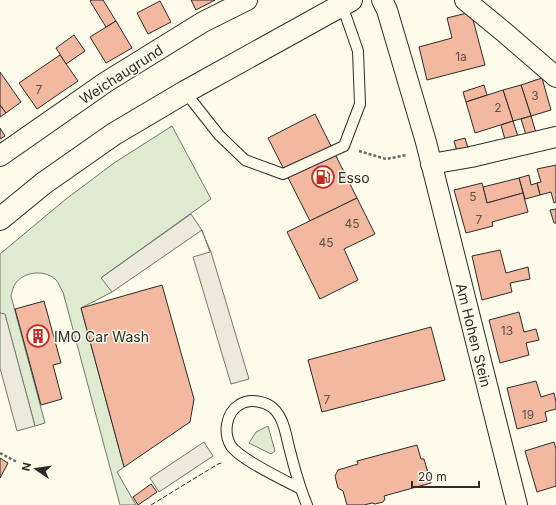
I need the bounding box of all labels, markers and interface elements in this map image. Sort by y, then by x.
street label: Weichaugrund [76,41,166,107]
house number: 1a [455,49,467,64]
house number: 7 [36,82,43,97]
house number: 3 [531,88,539,103]
house number: 2 [494,100,502,115]
fuel station icon: Esso [310,164,336,190]
place label: Esso [338,169,370,186]
house number: 5 [469,189,477,204]
house number: 7 [476,212,483,227]
house number: 45 [344,216,360,231]
house number: 45 [318,235,334,250]
street label: Am Hohen Stein [453,281,495,389]
building icon: IMO Car Wash [25,323,51,349]
house number: 13 [501,323,513,338]
place label: IMO Car Wash [54,328,149,345]
house number: 7 [324,392,331,407]
house number: 19 [522,407,534,422]
north arrow [16,449,56,489]
text: N [18,461,34,472]
scale bar [412,463,479,489]
text: 20 m [418,469,447,484]

